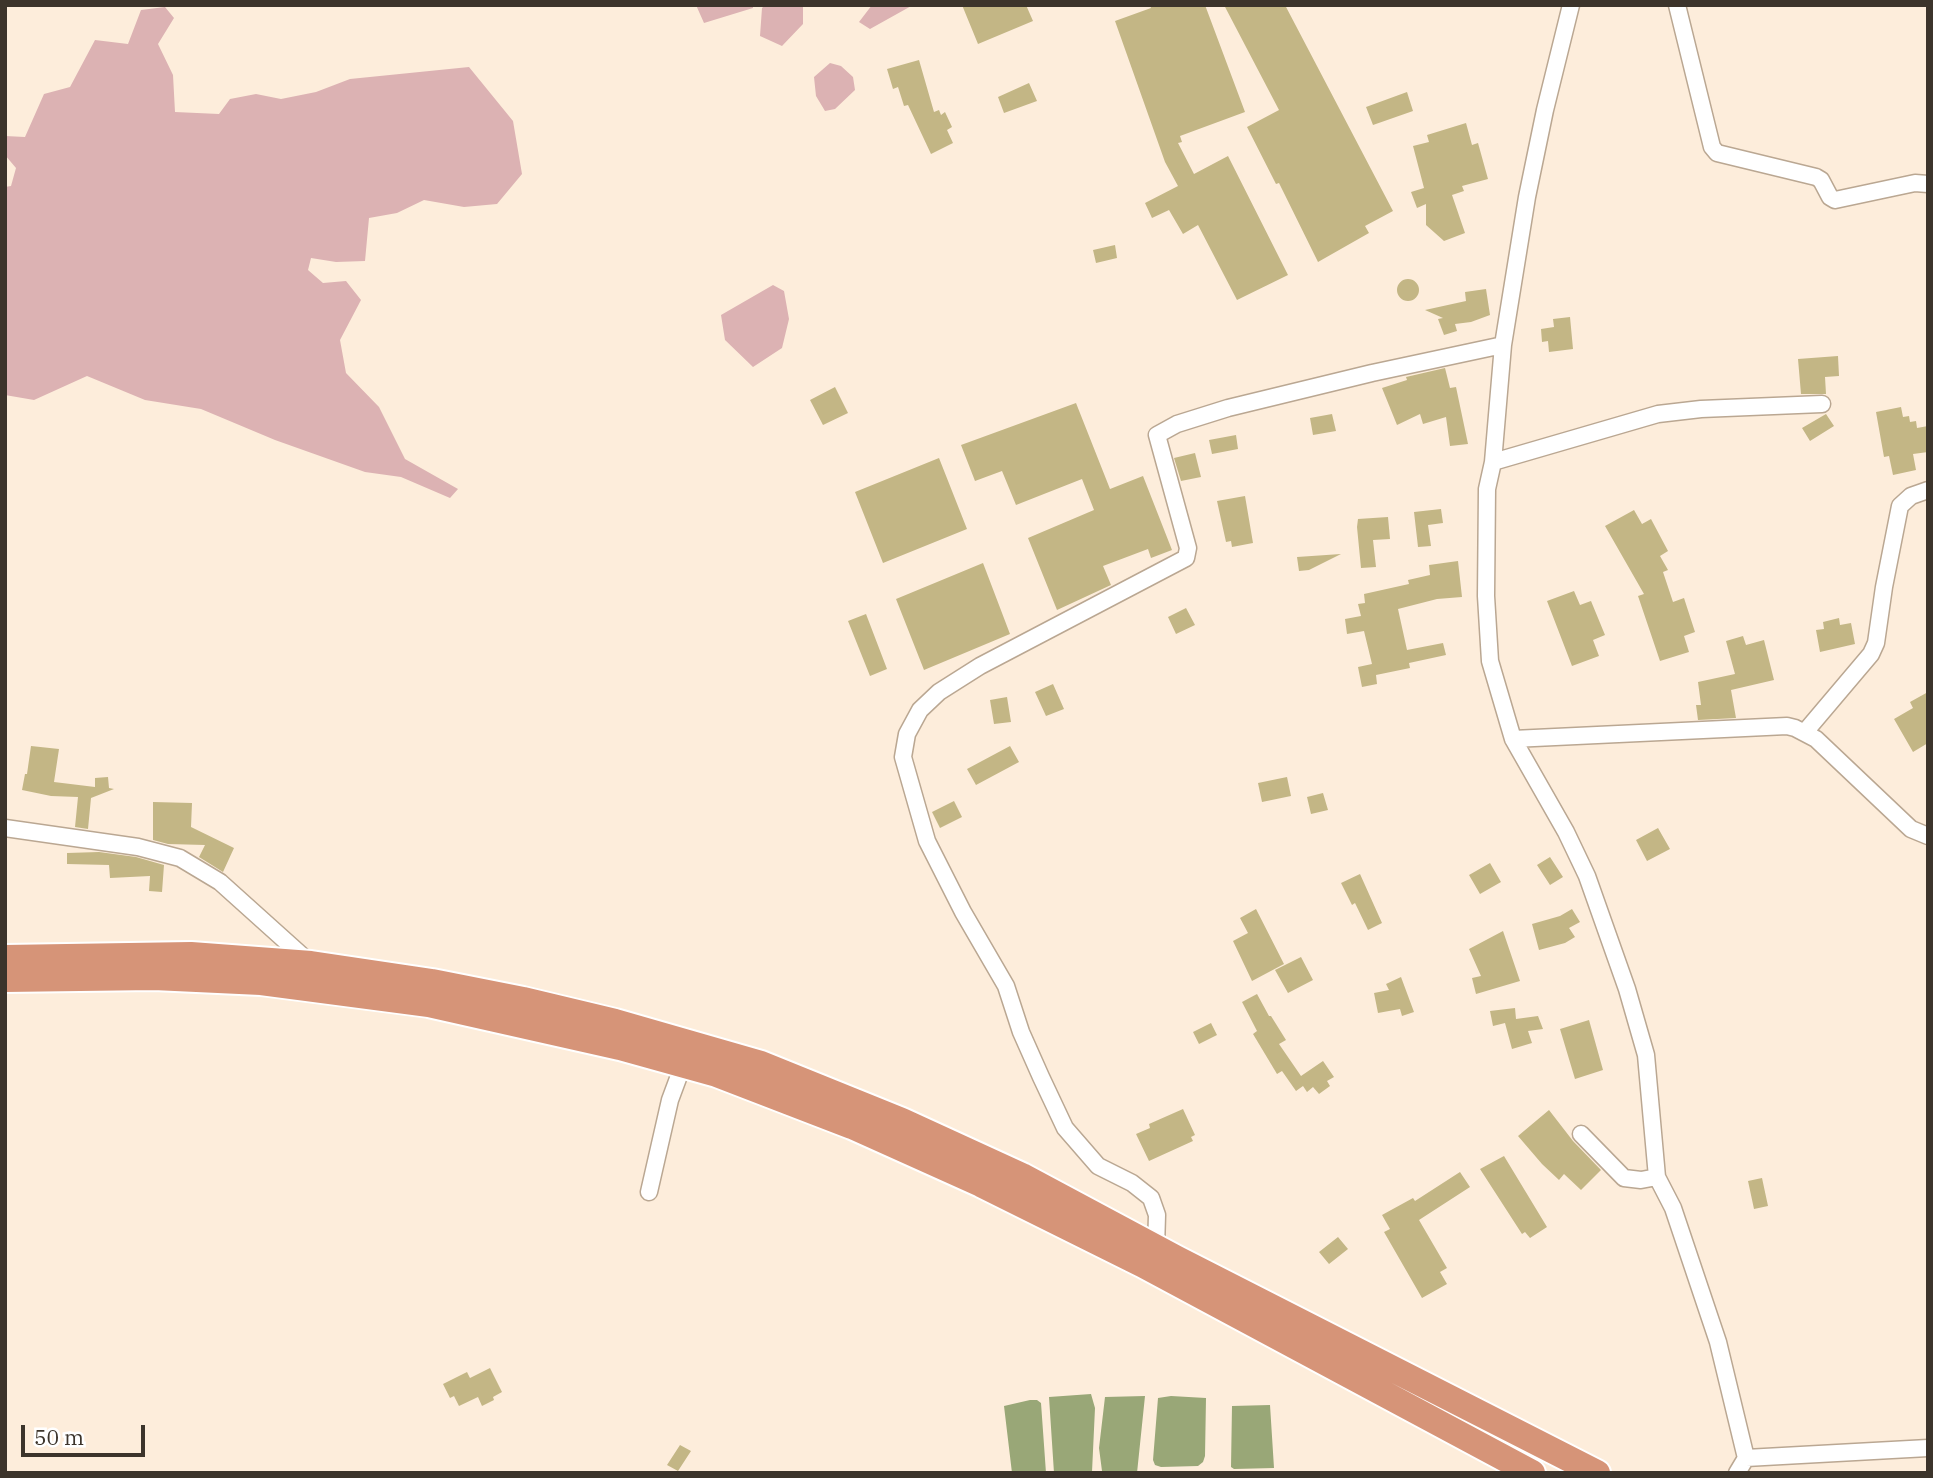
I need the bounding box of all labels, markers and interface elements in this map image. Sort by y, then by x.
scale bar [24,1412,149,1456]
text: 50 m [34,1423,84,1451]

